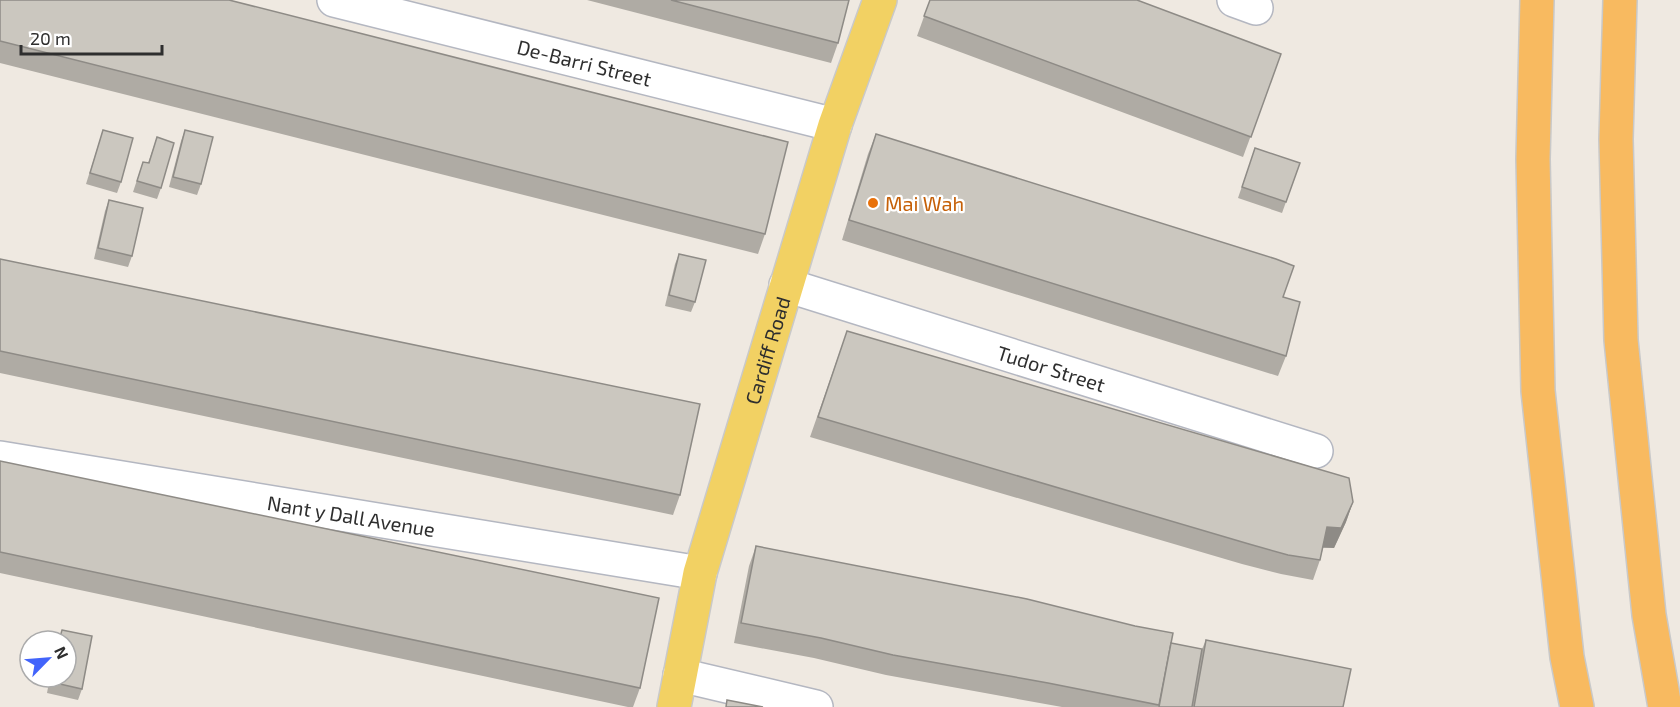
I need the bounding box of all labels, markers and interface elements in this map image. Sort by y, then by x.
scale bar [21,18,162,56]
text: 20 m [30,27,71,49]
street label: De-Barri Street [515,34,654,91]
place label: Mai Wah [885,191,964,215]
marker: Mai Wah [866,196,880,210]
street label: Cardiff Road [740,294,795,407]
street label: Tudor Street [994,340,1109,396]
street label: Nant y Dall Avenue [266,490,437,541]
north arrow [18,629,78,689]
text: N [51,643,73,662]

